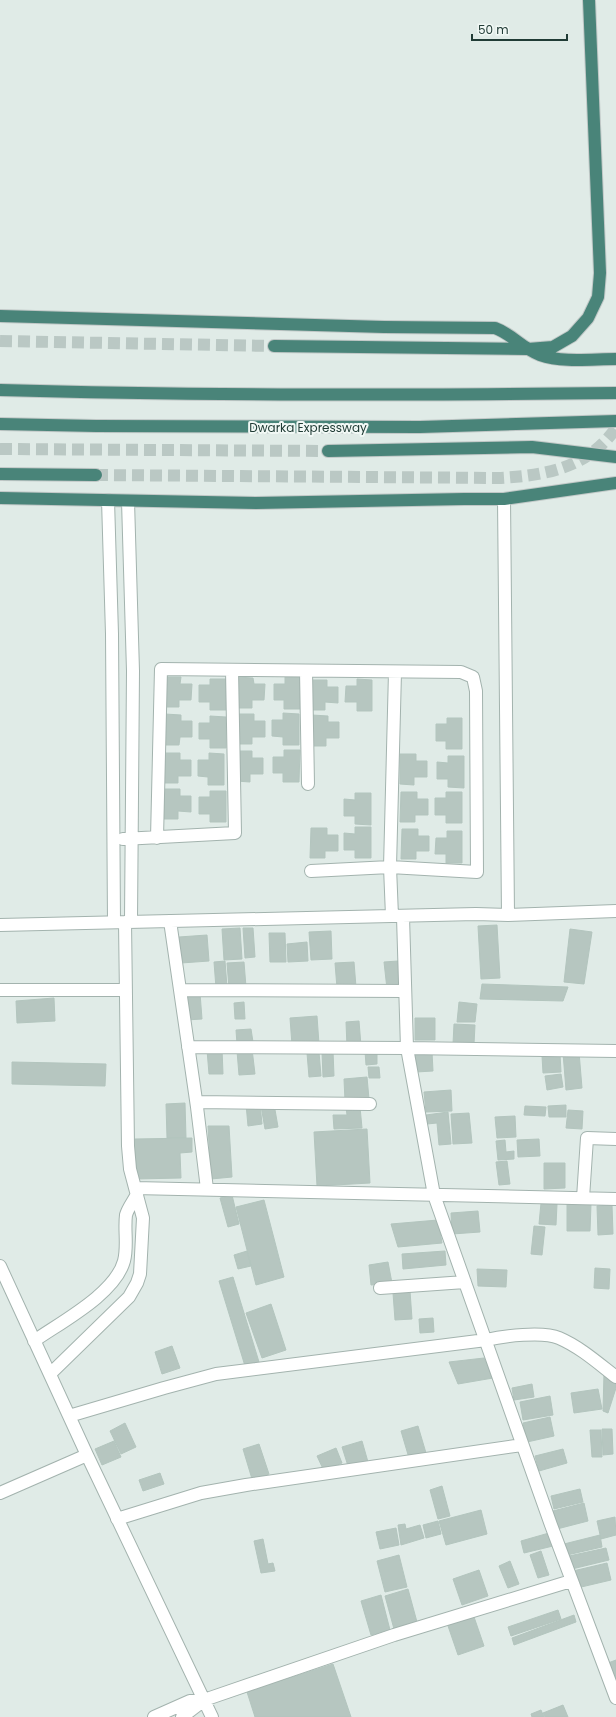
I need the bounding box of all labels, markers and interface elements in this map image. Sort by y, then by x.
scale bar [472,16,567,42]
text: 50 m [478,21,509,38]
street label: Dwarka Expressway [249,419,367,436]

